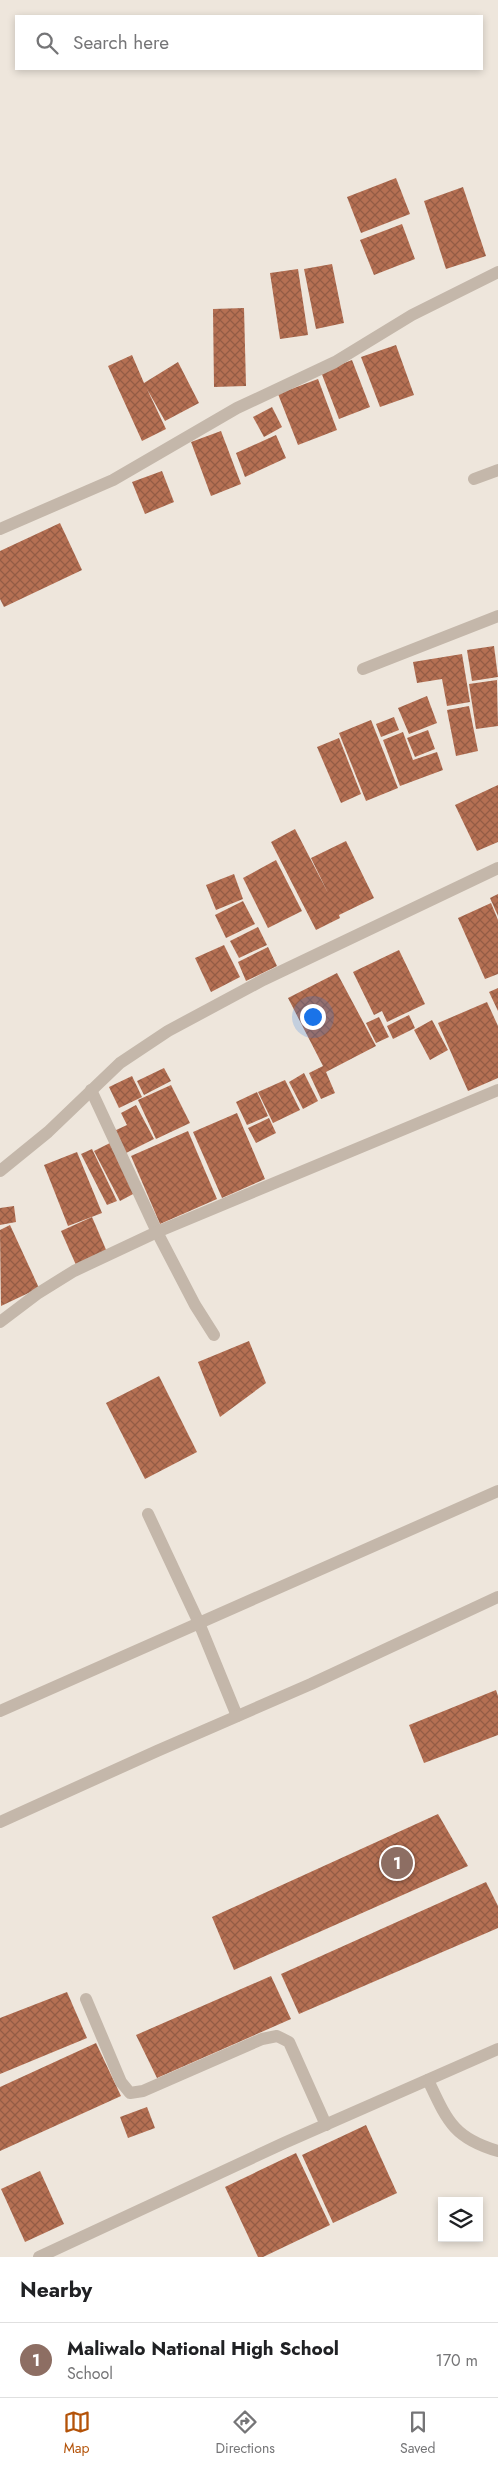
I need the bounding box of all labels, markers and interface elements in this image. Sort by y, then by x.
search box [15,15,483,70]
icon: search [33,29,61,57]
text: Search here [73,29,169,56]
your location [300,1004,326,1030]
pin: 1 [381,1844,413,1882]
map controls [438,2197,483,2242]
button: layers [438,2197,483,2242]
text: Nearby [20,2275,92,2305]
text: Maliwalo National High School [67,2335,339,2362]
text: 1 [32,2349,40,2372]
text: 170 m [436,2349,478,2372]
text: School [67,2362,113,2385]
tab: Map [63,2408,91,2458]
tab: Directions [216,2408,275,2458]
tab: Saved [400,2408,435,2458]

